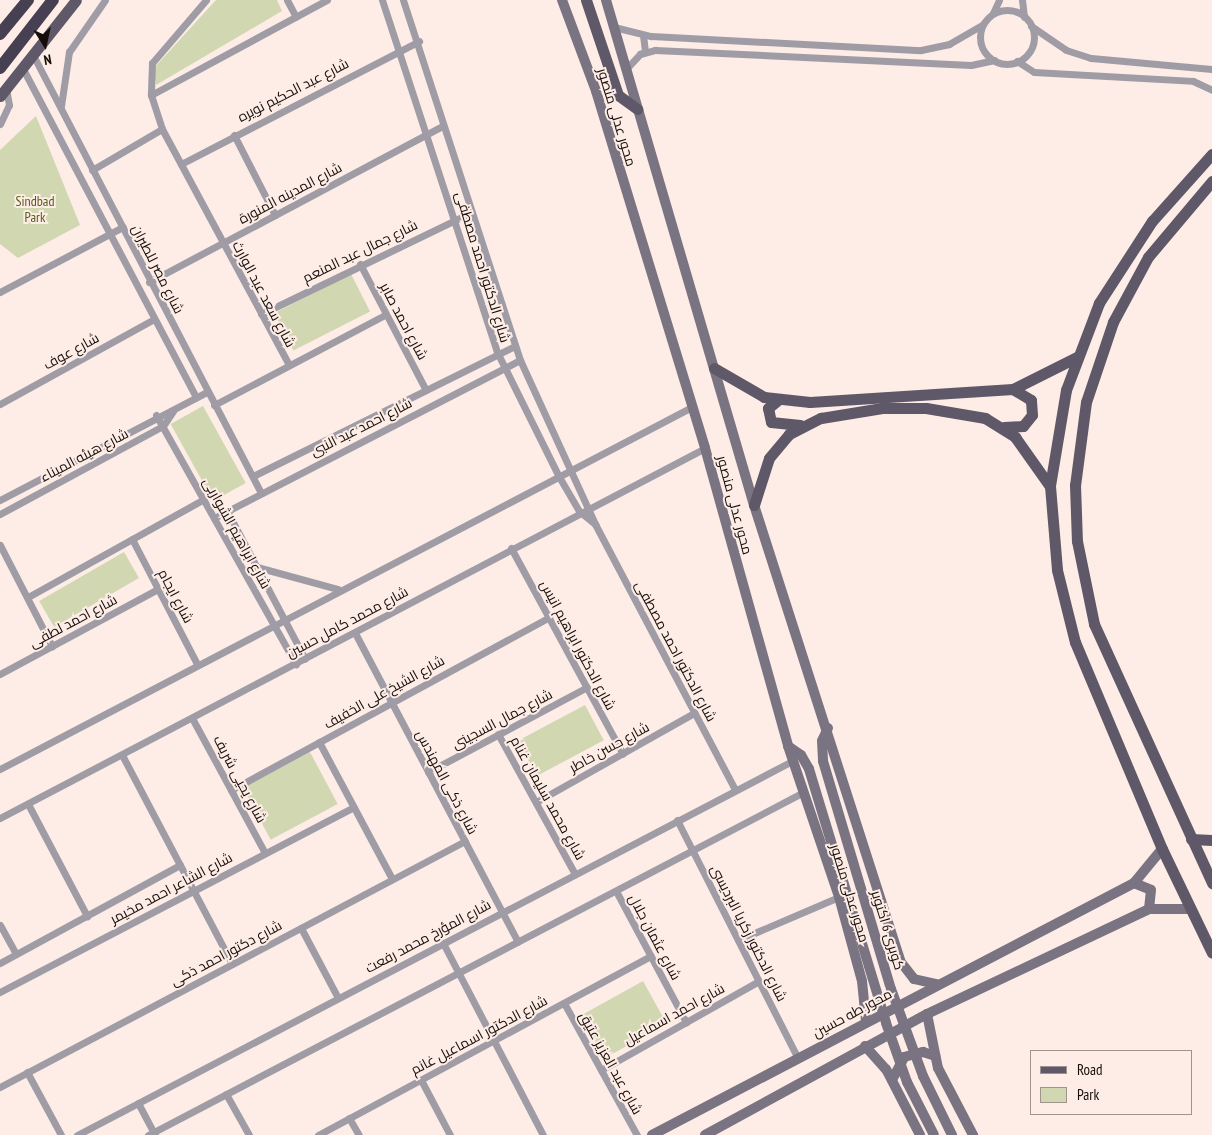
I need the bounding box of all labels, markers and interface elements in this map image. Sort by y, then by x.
north arrow [20,20,70,70]
text: N [42,50,53,69]
street label: شارع عبد الحكيم نويره [235,55,351,125]
street label: محور عدلى منصور [594,66,640,168]
street label: شارع المدينه المنورة [235,159,345,227]
street label: شارع الدكتور احمد مصطفى [452,189,514,345]
park label: Sindbad Park [16,193,54,226]
street label: شارع جمال عبد المنعم [300,216,420,286]
street label: شارع مصر للطيران [128,222,188,316]
street label: شارع سعد عبد الوارث [229,238,299,350]
street label: شارع احمد صابر [377,279,431,363]
street label: شارع عوف [40,329,102,373]
street label: شارع احمد عبد النبى [307,394,415,460]
street label: شارع هيئه الميناء [37,425,131,485]
street label: محور عدلى منصور [714,454,756,556]
street label: شارع ابراهيم الشواربى [200,475,274,591]
street label: شارع ايجام [155,566,197,626]
street label: شارع الدكتور ابراهيم انيس [537,577,619,713]
street label: شارع الدكتور احمد مصطفى [632,578,720,724]
street label: شارع محمد كامل حسين [283,583,411,661]
street label: شارع احمد لطفى [26,591,120,651]
street label: شارع الشيخ على الخفيف [321,652,447,732]
street label: شارع جمال السجينى [449,685,555,753]
street label: شارع حسن خاطر [566,718,652,776]
street label: شارع ذكى المهندس [412,727,482,837]
street label: شارع يحيى شريف [210,732,270,826]
street label: شارع محمد سليمان غنام [507,733,589,863]
street label: محور عدلى منصور [827,842,873,944]
street label: شارع الشاعر احمد مخيمر [107,849,235,927]
street label: شارع الدكتور زكريا البرديسى [707,862,791,1004]
street label: كوبرى 6 اكتوبر [868,888,908,972]
street label: شارع عثمان جلال [625,891,685,983]
street label: شارع المؤرخ محمد رفعت [362,896,494,976]
street label: شارع دكتور احمد ذكى [167,917,285,989]
street label: شارع احمد اسماعيل [621,979,727,1049]
street label: محور طه حسين [809,985,895,1041]
street label: شارع الدكتور اسماعيل غانم [408,992,550,1078]
street label: شارع عبد العزيز عتيق [576,1009,646,1117]
legend [1030,1050,1192,1115]
text: Road [1077,1060,1103,1079]
text: Park [1077,1085,1099,1104]

